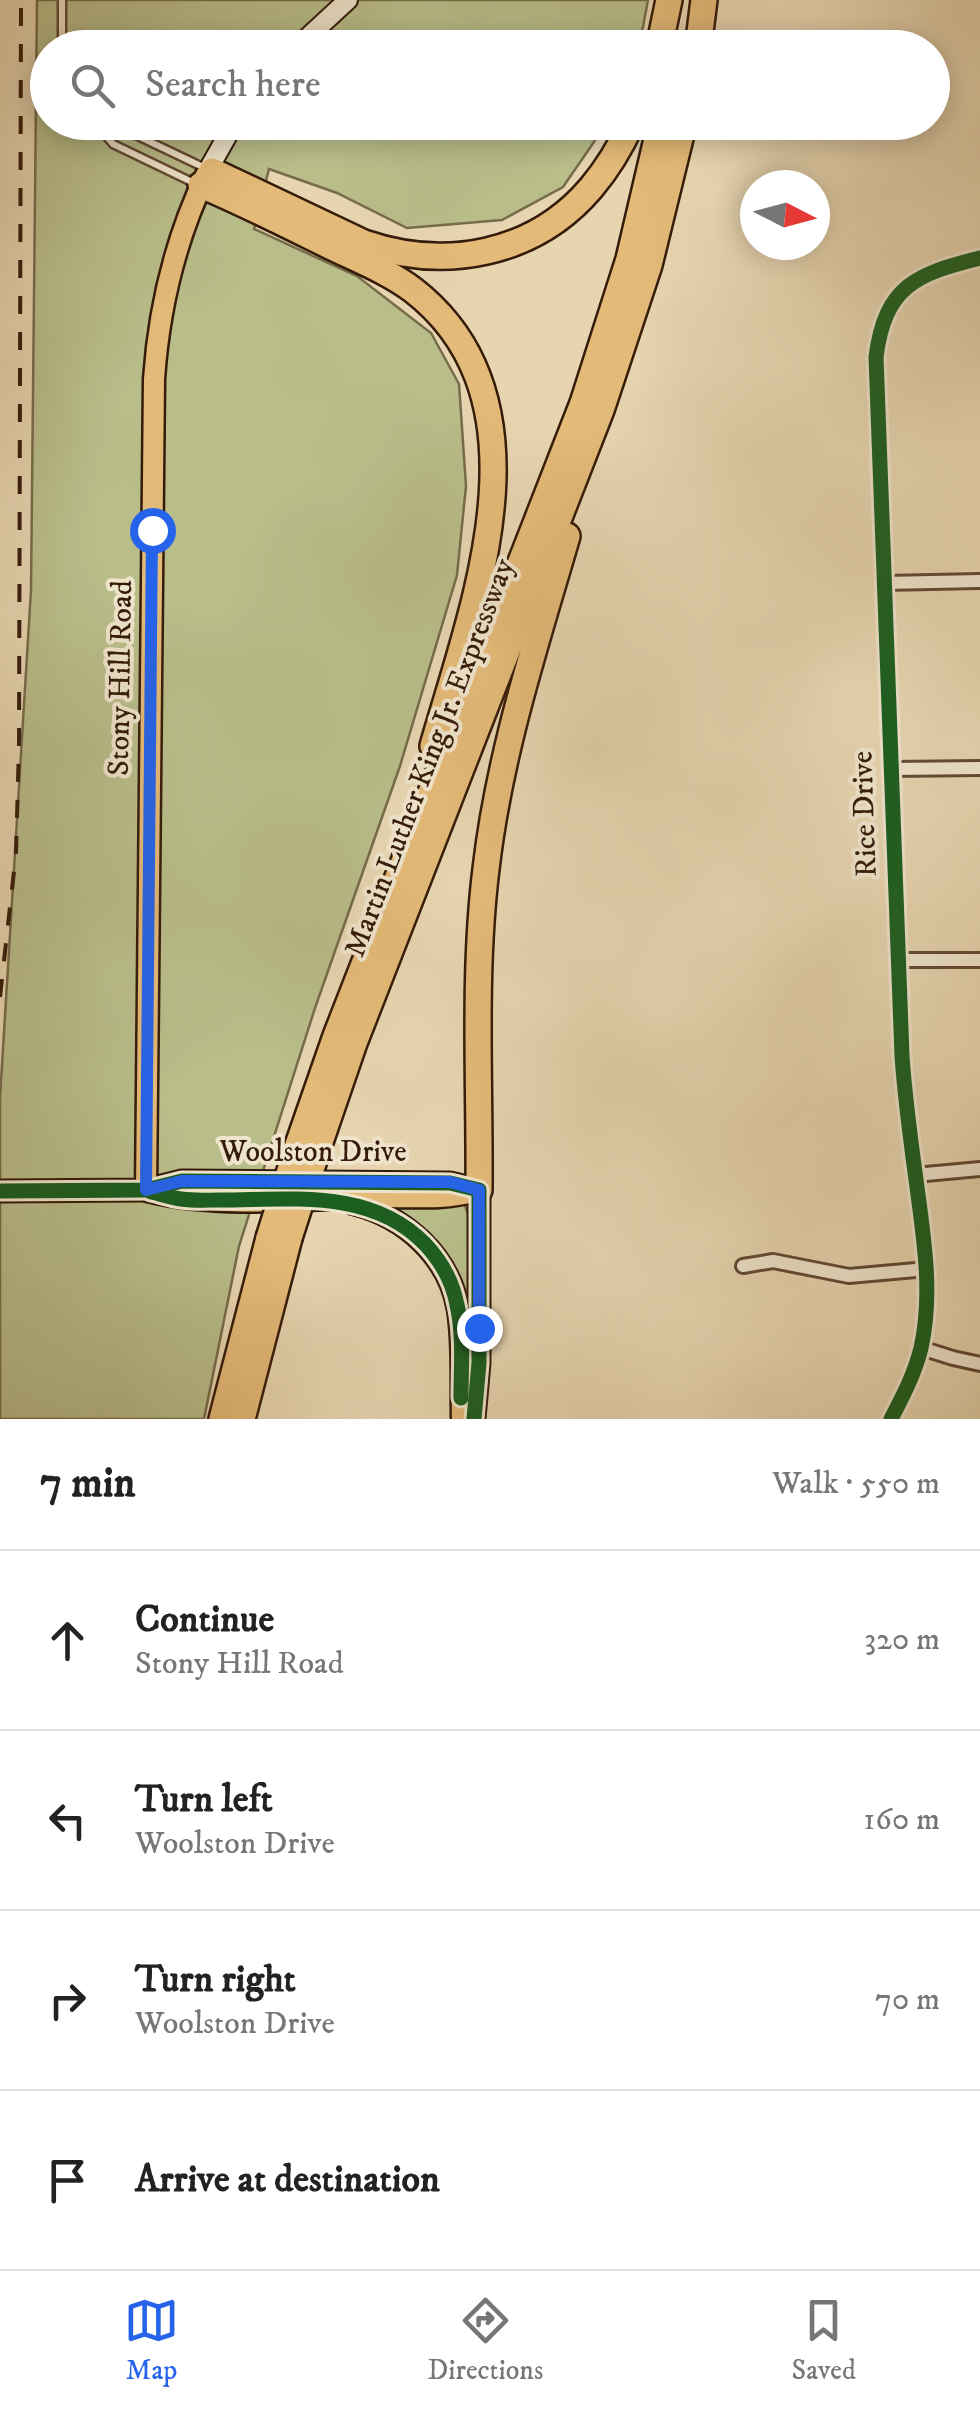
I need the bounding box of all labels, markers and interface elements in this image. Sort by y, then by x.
search box [30,30,950,140]
icon: search [65,58,120,113]
text: Search here [145,61,321,109]
north arrow [740,170,830,260]
route start [130,508,176,554]
street label: Martin Luther King Jr. Expressway [337,553,523,962]
street label: Stony Hill Road [101,580,141,776]
street label: Rice Drive [844,750,886,878]
street label: Woolston Drive [218,1134,407,1171]
route end [457,1306,503,1352]
text: 7 min [40,1458,135,1510]
text: Walk · 550 m [772,1464,940,1504]
text: Continue [135,1596,274,1644]
icon: ahead [40,1613,95,1668]
text: 320 m [864,1620,940,1660]
text: Stony Hill Road [135,1644,344,1684]
text: Turn left [135,1776,273,1824]
icon: left [40,1793,95,1848]
text: 160 m [864,1800,940,1840]
text: Woolston Drive [135,1824,335,1864]
text: Turn right [135,1956,296,2004]
icon: right [40,1973,95,2028]
text: 70 m [875,1980,940,2020]
text: Woolston Drive [135,2004,335,2044]
icon: arrive [40,2153,95,2208]
text: Arrive at destination [135,2156,440,2204]
tab: Map [124,2293,179,2388]
tab: Directions [427,2293,543,2388]
tab: Saved [792,2293,856,2388]

